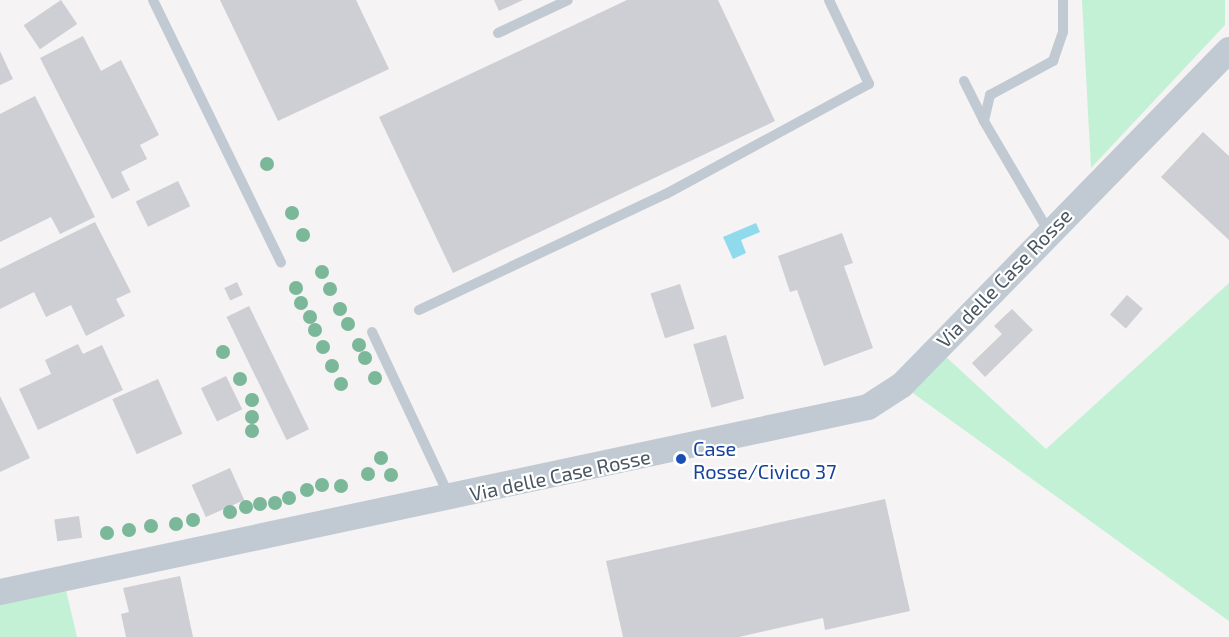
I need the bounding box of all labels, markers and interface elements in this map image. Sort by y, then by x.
street label: Via delle Case Rosse [931,203,1077,353]
place label: Case Rosse/Civico 37 [693,436,836,483]
street label: Via delle Case Rosse [467,444,653,506]
marker: Case Rosse/Civico 37 [674,452,688,466]

